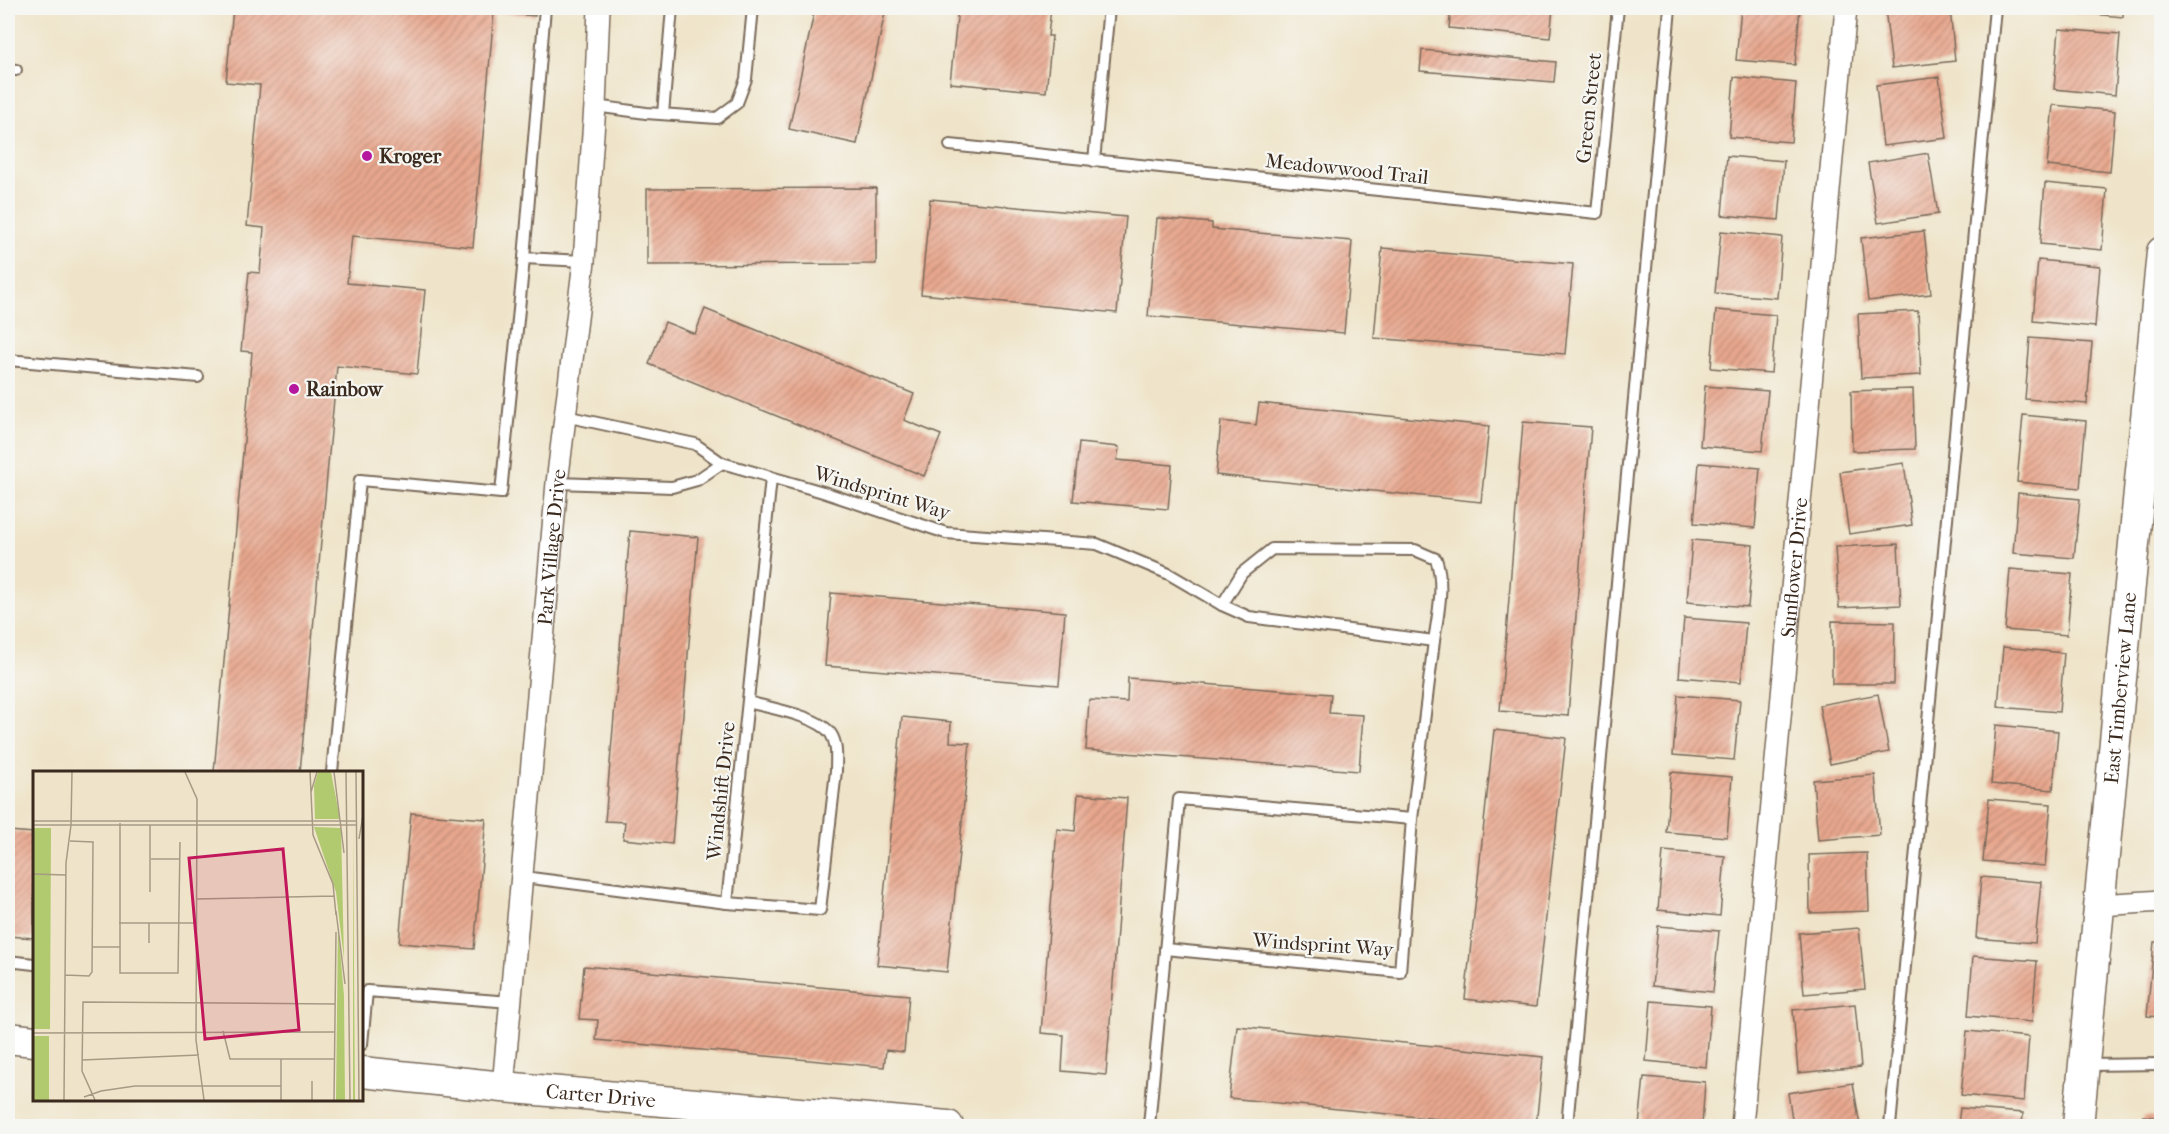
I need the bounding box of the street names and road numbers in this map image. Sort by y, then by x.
street label: Green Street [1572,52,1606,164]
street label: Meadowwood Trail [1264,149,1430,189]
street label: Windsprint Way [810,461,954,525]
street label: Park Village Drive [533,467,570,626]
street label: Sunflower Drive [1776,496,1812,638]
street label: East Timberview Lane [2099,591,2141,785]
street label: Windshift Drive [702,720,740,862]
street label: Windsprint Way [1251,929,1396,961]
street label: Carter Drive [545,1079,657,1112]

